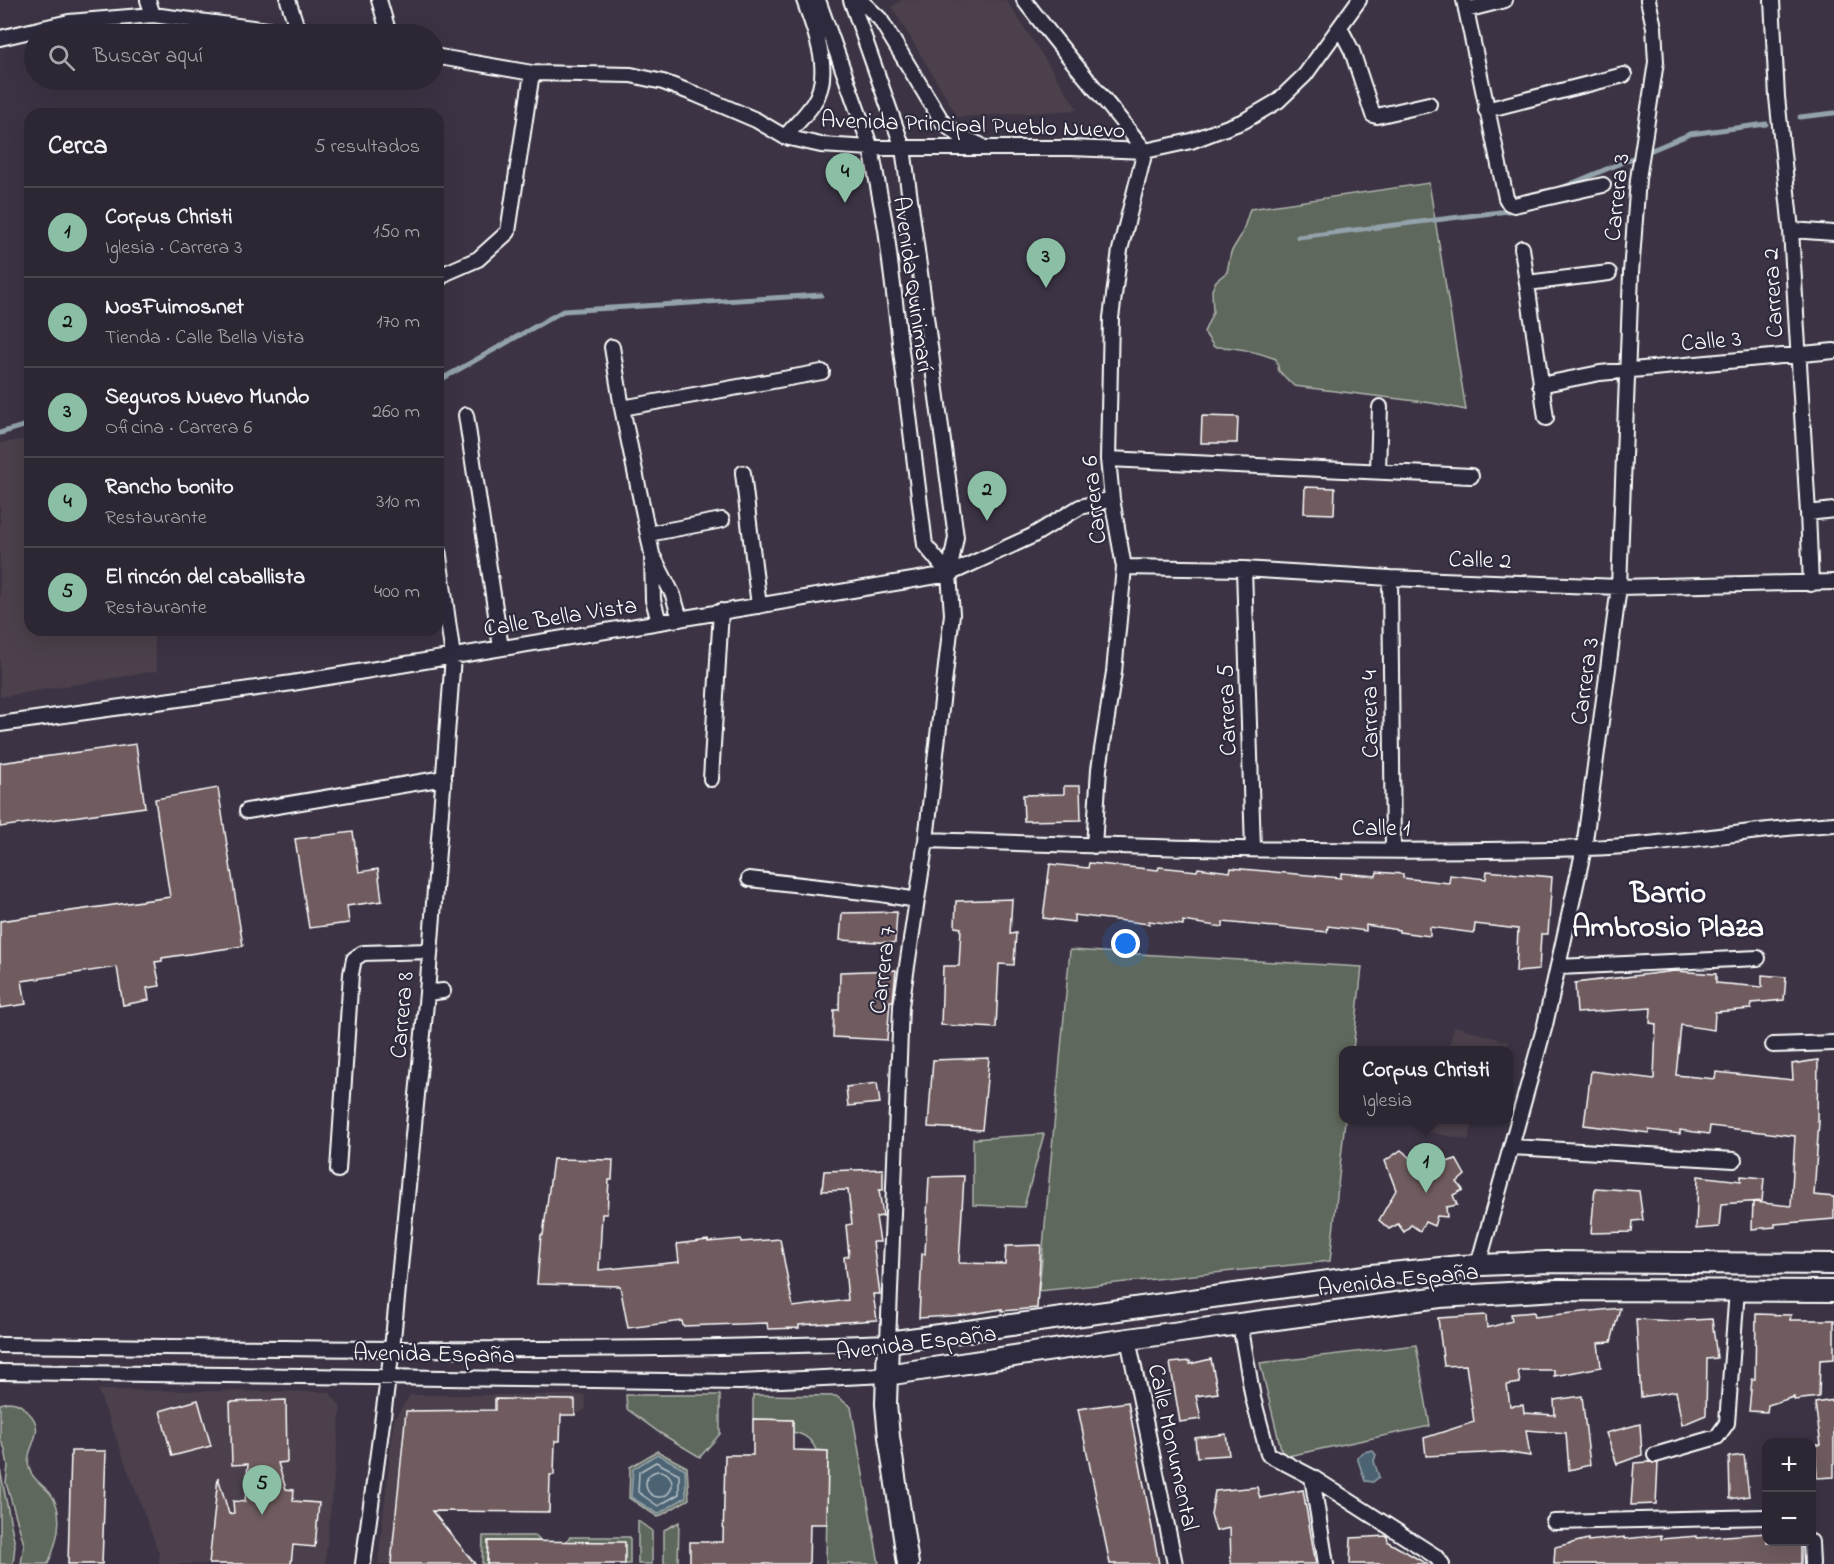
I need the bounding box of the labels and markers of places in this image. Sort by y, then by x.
pin: 4 [826,154,864,203]
pin: 3 [1026,238,1066,288]
pin: 2 [968,472,1006,521]
pin: 1 [1406,1144,1446,1193]
pin: 5 [242,1466,282,1515]

